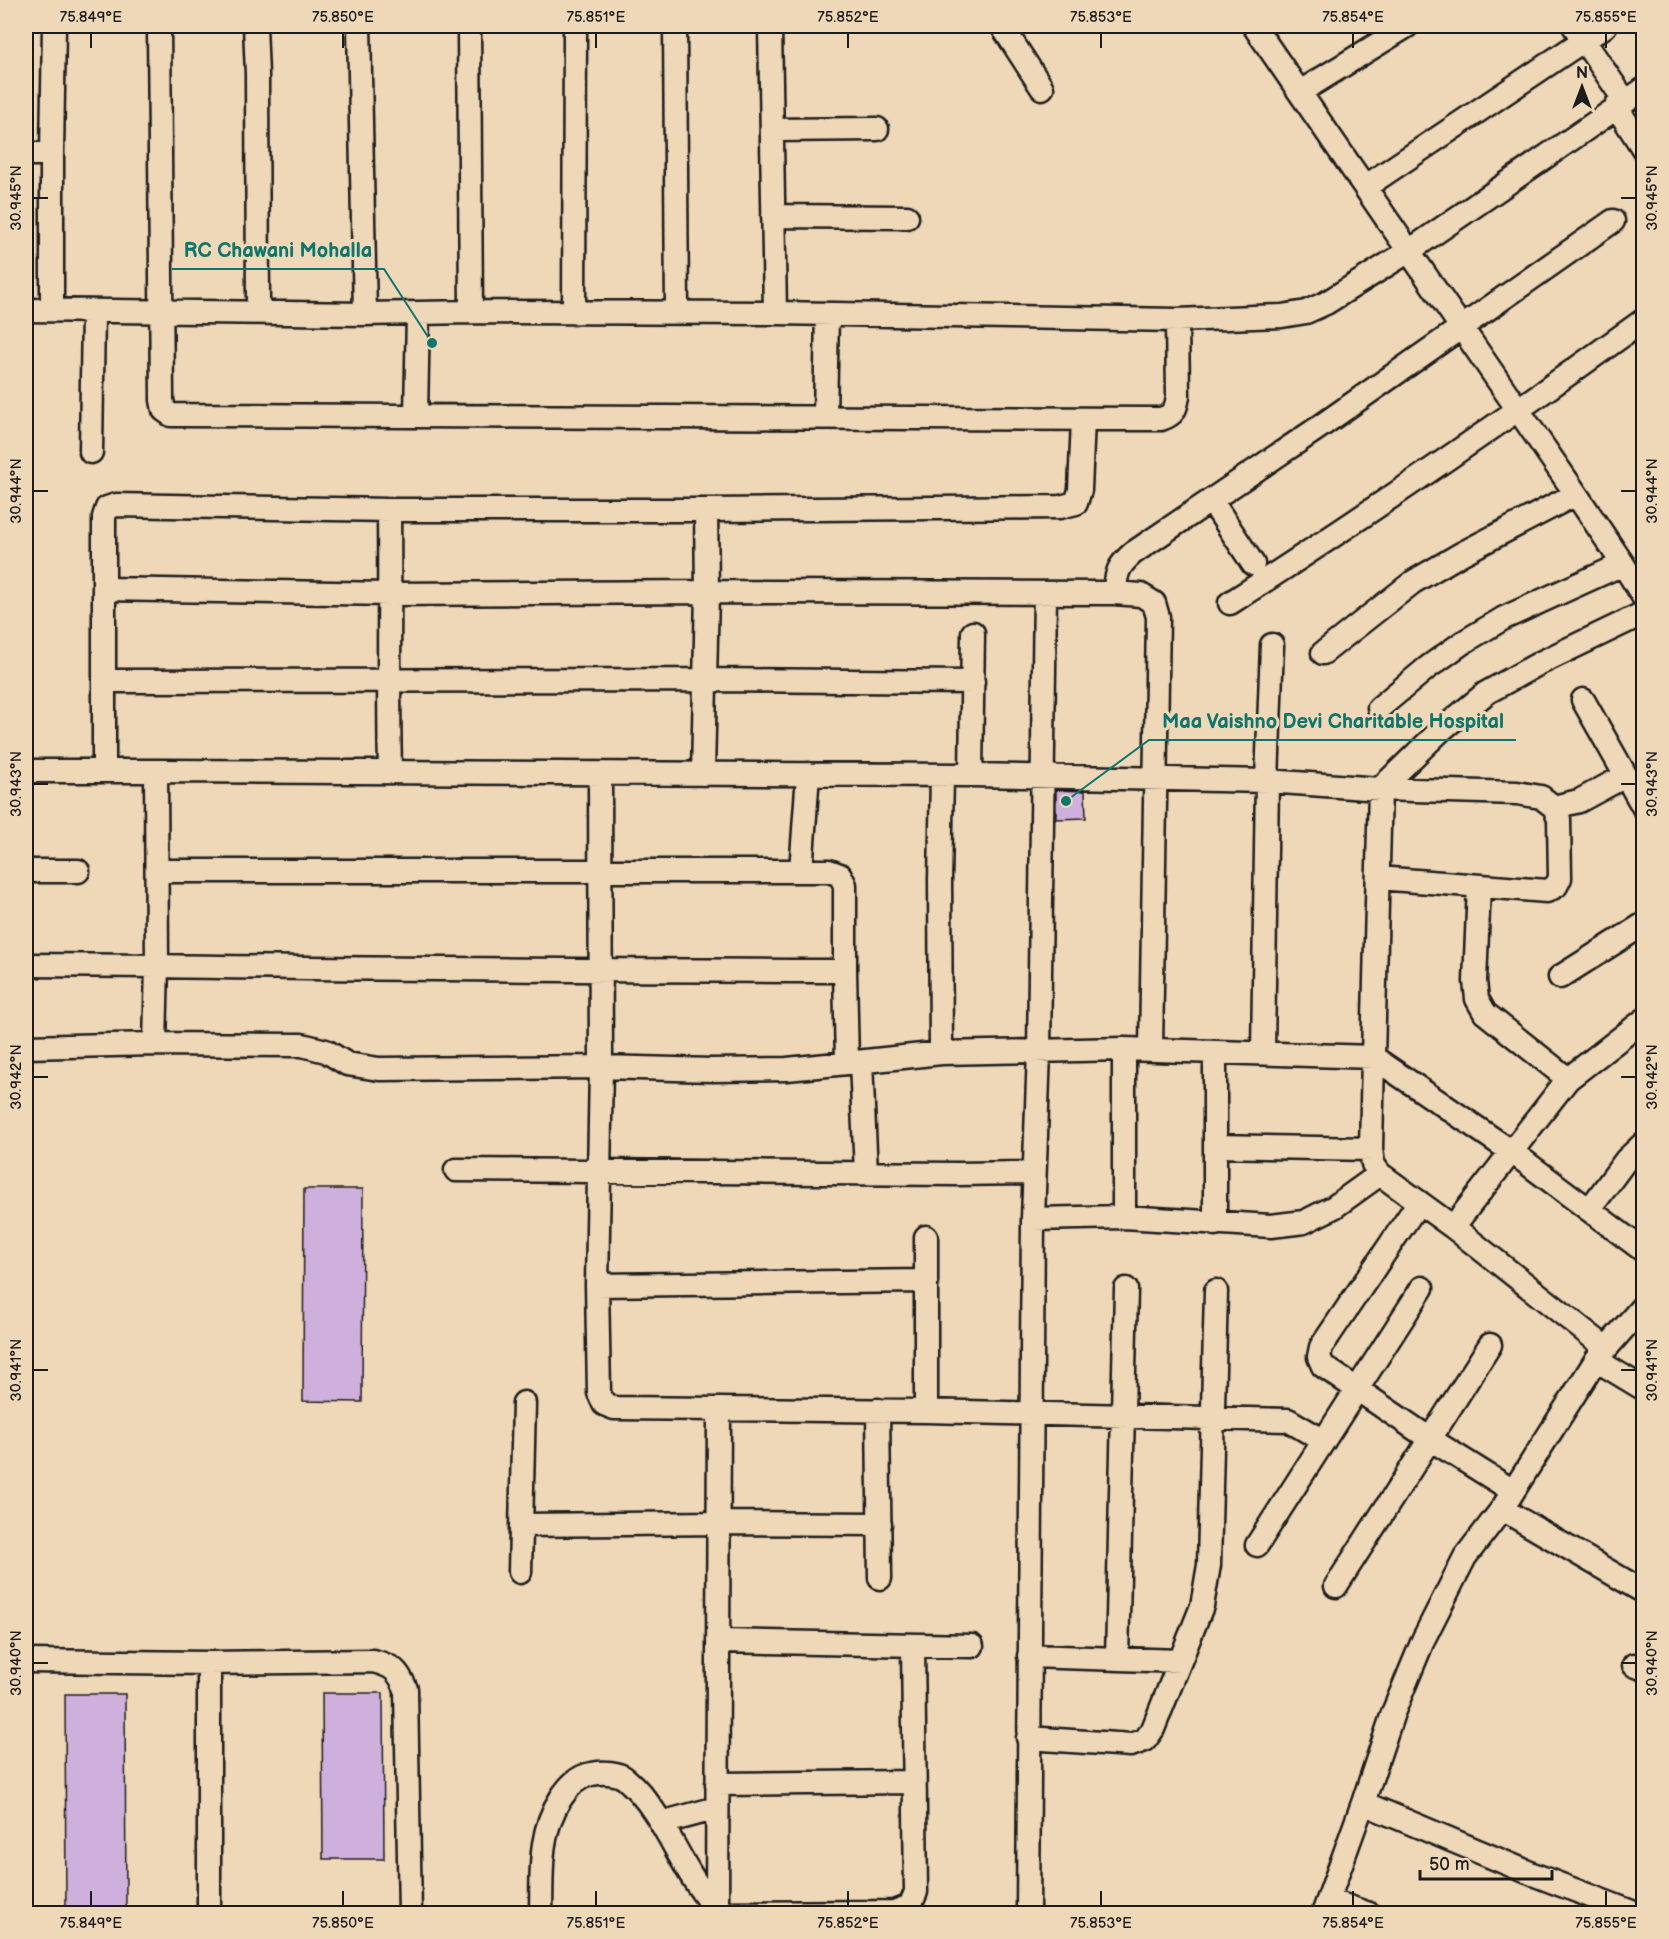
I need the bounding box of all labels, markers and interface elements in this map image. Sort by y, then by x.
text: 75.849°E [60,8,122,27]
text: 75.850°E [312,8,374,27]
text: 75.851°E [567,8,626,27]
text: 75.852°E [817,8,879,27]
text: 75.853°E [1070,8,1132,27]
text: 75.854°E [1322,8,1384,27]
text: 75.855°E [1575,8,1637,27]
north arrow [1552,57,1612,117]
text: N [1576,64,1588,83]
text: 30.945°N [7,165,26,231]
text: 30.945°N [1643,165,1662,231]
callout: RC Chawani Mohalla [172,231,384,269]
text: RC Chawani Mohalla [184,239,372,263]
text: 30.944°N [7,458,26,524]
text: 30.944°N [1643,458,1662,524]
callout: Maa Vaishno Devi Charitable Hospital [1149,702,1516,740]
text: Maa Vaishno Devi Charitable Hospital [1162,710,1504,734]
text: 30.943°N [7,751,26,817]
text: 30.943°N [1643,751,1662,817]
text: 30.942°N [7,1044,26,1110]
text: 30.942°N [1643,1044,1662,1110]
text: 30.941°N [7,1339,26,1401]
text: 30.941°N [1643,1339,1662,1401]
text: 30.940°N [7,1630,26,1696]
text: 30.940°N [1643,1630,1662,1696]
scale bar [1420,1843,1552,1881]
text: 50 m [1429,1854,1470,1875]
text: 75.849°E [60,1914,122,1933]
text: 75.850°E [312,1914,374,1933]
text: 75.851°E [567,1914,626,1933]
text: 75.852°E [817,1914,879,1933]
text: 75.853°E [1070,1914,1132,1933]
text: 75.854°E [1322,1914,1384,1933]
text: 75.855°E [1575,1914,1637,1933]

